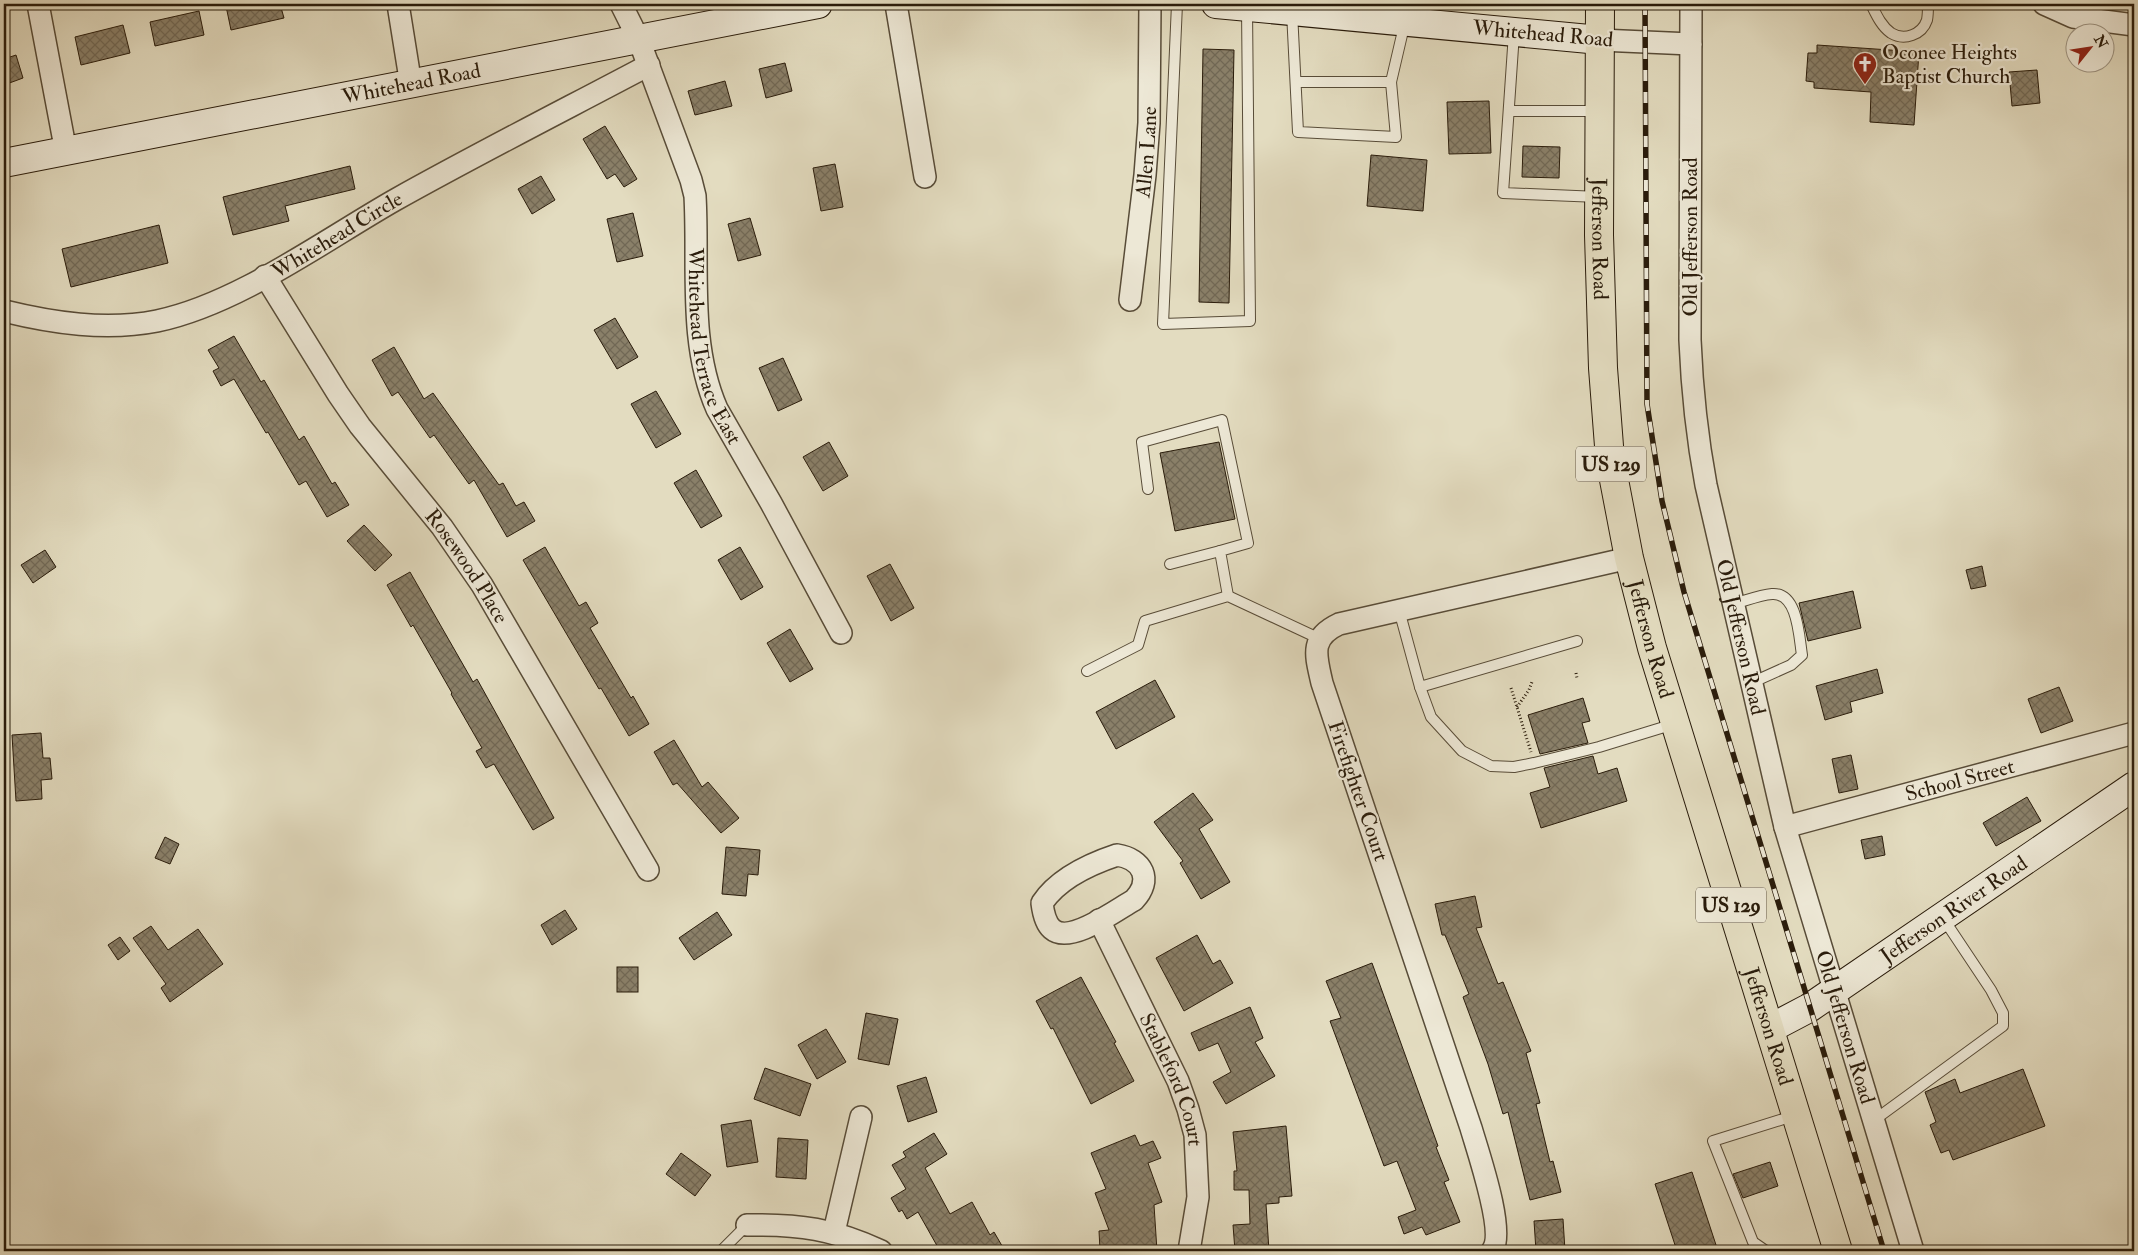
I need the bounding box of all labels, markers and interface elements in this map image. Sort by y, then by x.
street label: Whitehead Road [1471,14,1615,54]
north arrow [2066,22,2116,72]
text: N [2090,31,2112,52]
place label: Oconee Heights Baptist Church [1882,39,2017,90]
church icon: Oconee Heights Baptist Church [1852,51,1878,85]
street label: Whitehead Road [339,57,484,110]
street label: Allen Lane [1129,106,1163,200]
street label: Old Jefferson Road [1677,157,1704,316]
street label: Jefferson Road [1585,177,1614,301]
street label: Whitehead Circle [266,185,407,285]
street label: Whitehead Terrace East [683,247,748,449]
road number: US 129 [1576,446,1646,482]
street label: Rosewood Place [419,503,515,628]
street label: Old Jefferson Road [1710,556,1772,718]
street label: Jefferson Road [1621,576,1680,702]
street label: Firefighter Court [1321,717,1395,865]
street label: School Street [1902,752,2017,807]
street label: Jefferson River Road [1874,849,2033,970]
road number: US 129 [1696,888,1766,922]
street label: Old Jefferson Road [1809,947,1882,1108]
street label: Jefferson Road [1738,963,1800,1089]
street label: Stableford Court [1133,1008,1209,1147]

